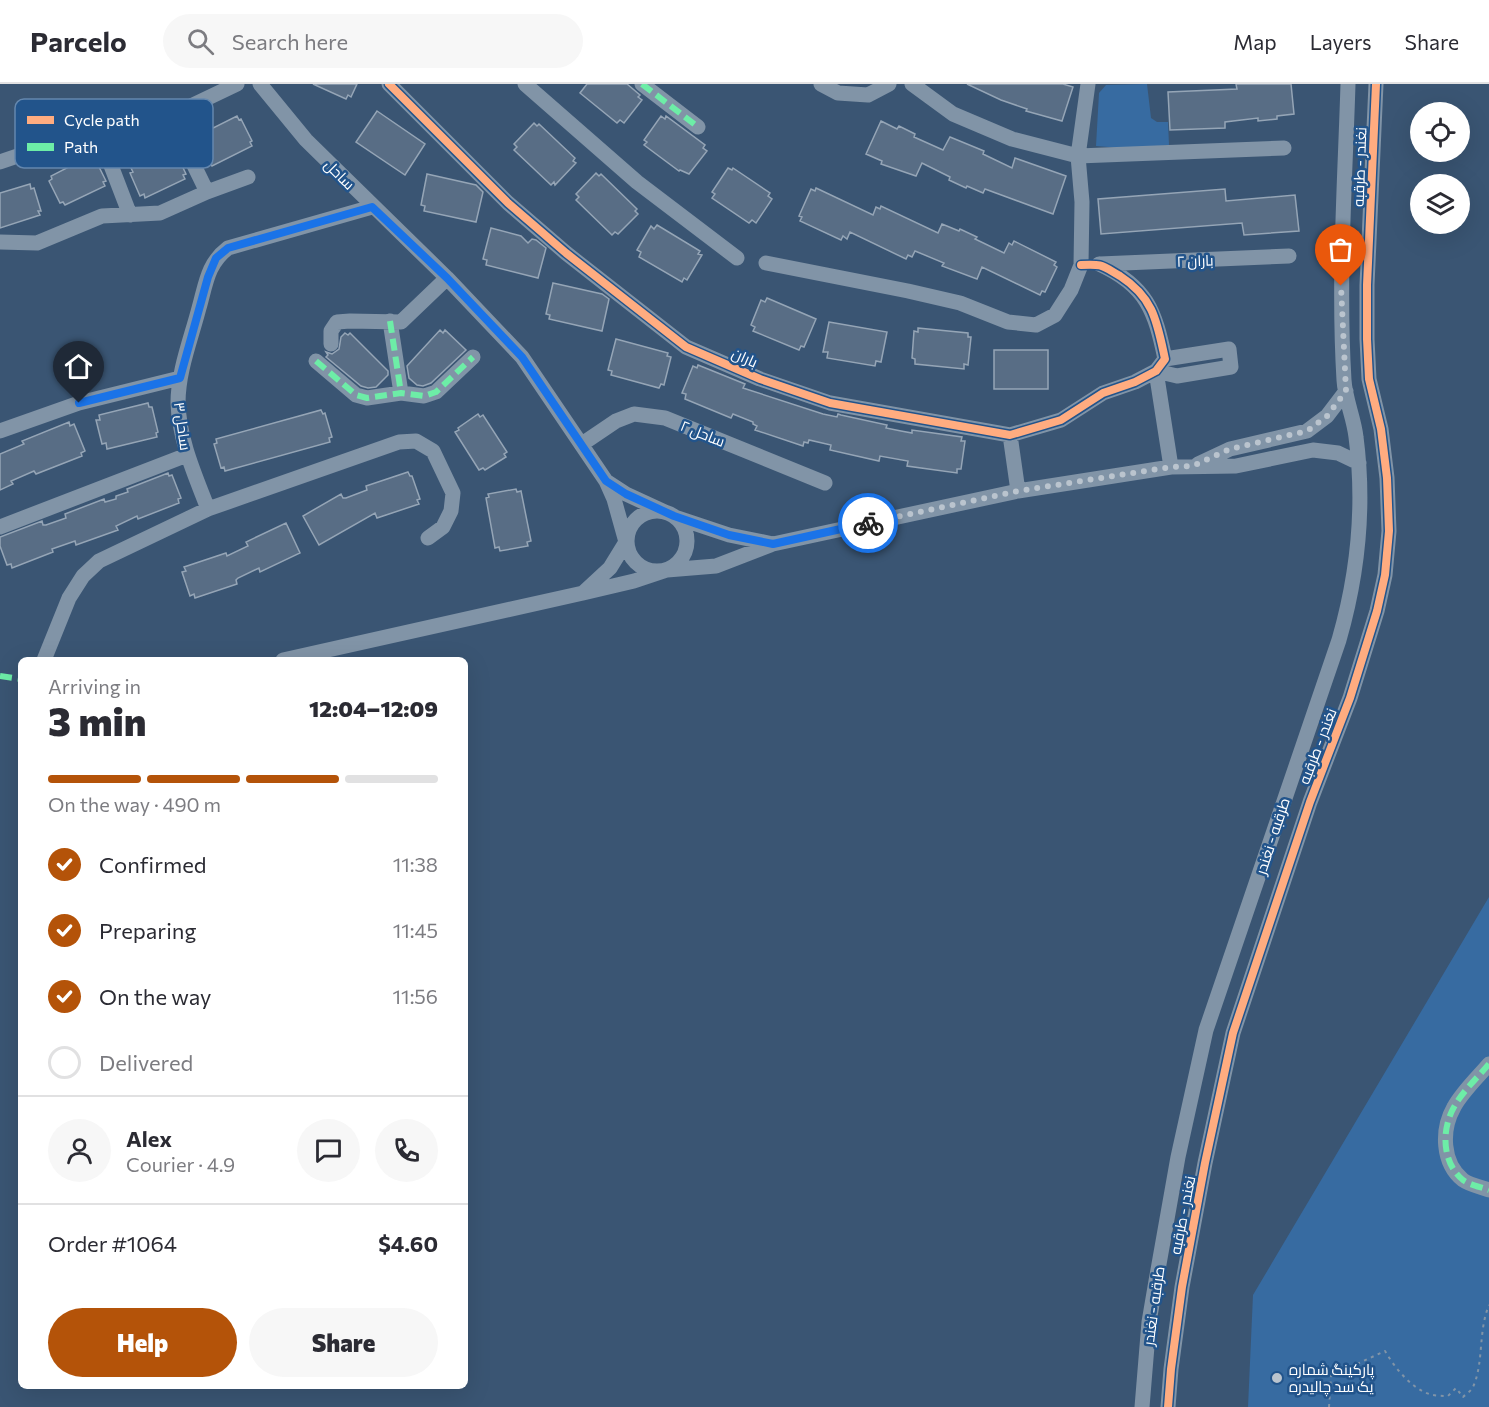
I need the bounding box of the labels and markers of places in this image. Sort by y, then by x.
pin [1315,224,1366,286]
pin [53,341,104,403]
place label: پارکینگ شماره یک سد چالیدره [1289,1360,1374,1397]
marker: پارکینگ شماره یک سد چالیدره [1270,1371,1284,1385]

